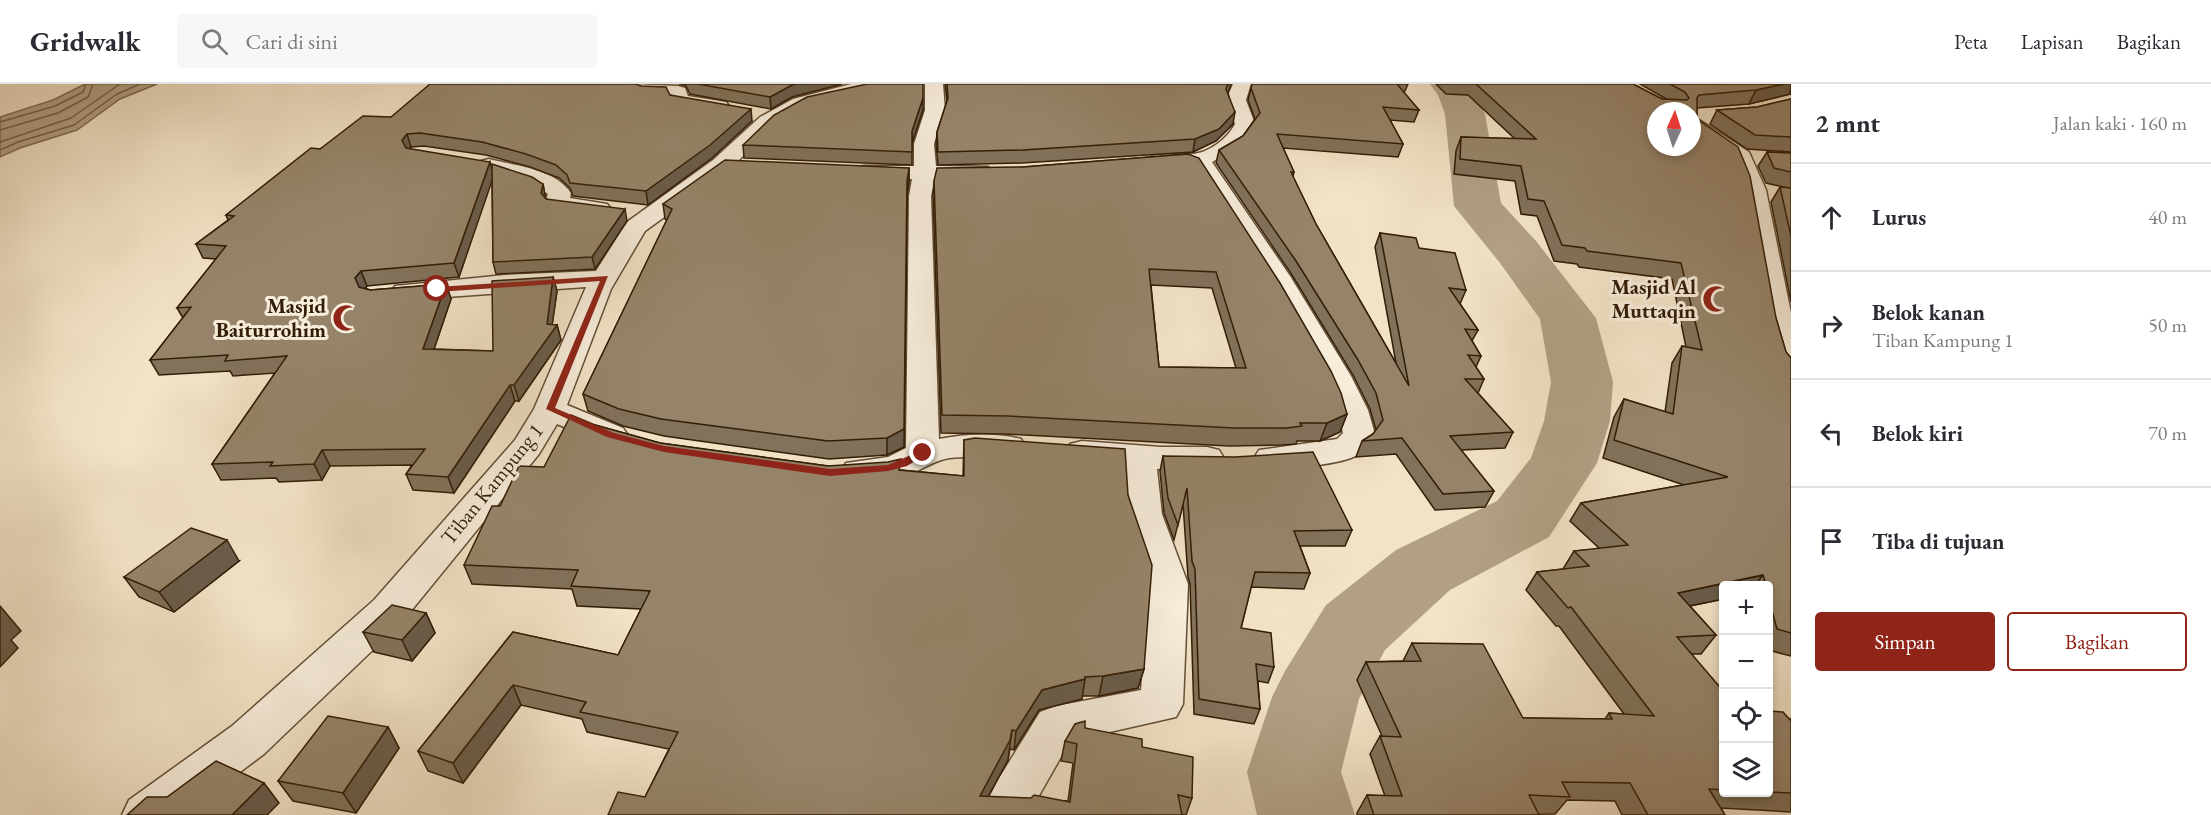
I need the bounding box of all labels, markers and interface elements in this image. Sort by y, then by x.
search box [177,14,597,68]
text: Gridwalk [30,23,141,59]
icon: search [198,25,231,58]
text: Cari di sini [246,27,338,56]
text: Peta [1954,28,1988,55]
text: Lapisan [2021,28,2084,55]
text: Bagikan [2117,28,2181,55]
north arrow [1647,102,1701,156]
text: 2 mnt [1815,106,1880,140]
text: Jalan kaki · 160 m [2053,110,2187,136]
icon: ahead [1815,201,1848,234]
text: Lurus [1872,203,1926,232]
text: 40 m [2148,204,2187,230]
place label: Masjid Al Muttaqin [1611,273,1696,324]
route start [423,275,449,301]
mosque icon: Masjid Al Muttaqin [1701,284,1731,314]
place label: Masjid Baiturrohim [216,292,326,343]
text: Belok kanan [1872,298,1985,327]
mosque icon: Masjid Baiturrohim [331,303,361,333]
icon: right [1815,309,1848,342]
text: 50 m [2148,312,2187,338]
text: Tiban Kampung 1 [1872,327,2014,353]
street label: Tiban Kampung 1 [434,417,549,550]
icon: left [1815,417,1848,450]
text: Belok kiri [1872,419,1963,448]
text: 70 m [2148,420,2187,446]
route end [909,439,935,465]
icon: arrive [1815,525,1848,558]
text: Tiba di tujuan [1872,527,2004,556]
map controls [1719,581,1773,797]
button: + [1719,581,1773,635]
button: Simpan [1815,612,1995,671]
button: Bagikan [2007,612,2187,671]
button: − [1719,635,1773,689]
button: locate [1719,689,1773,743]
button: layers [1719,743,1773,797]

